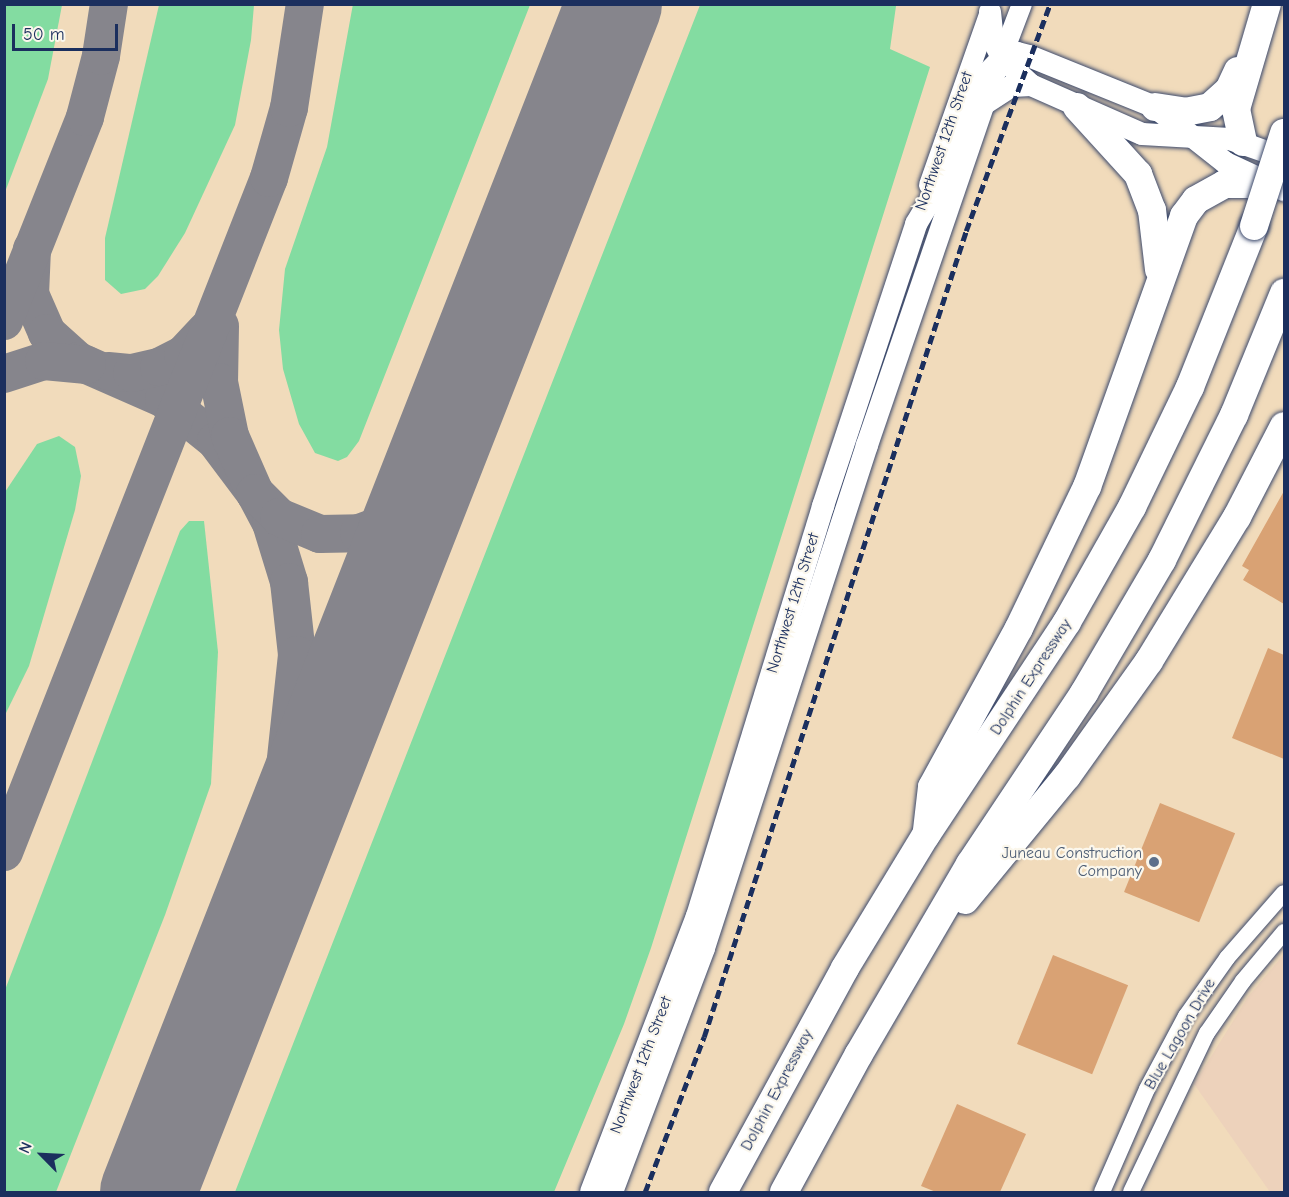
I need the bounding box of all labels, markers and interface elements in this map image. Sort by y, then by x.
scale bar [15,12,122,50]
text: 50 m [23,24,65,45]
street label: Northwest 12th Street [911,69,977,213]
street label: Northwest 12th Street [763,531,823,675]
street label: Dolphin Expressway [986,615,1076,739]
place label: Juneau Construction Company [1002,843,1142,881]
marker: Juneau Construction Company [1147,855,1161,869]
street label: Blue Lagoon Drive [1140,975,1220,1093]
street label: Northwest 12th Street [606,994,676,1136]
street label: Dolphin Expressway [737,1026,817,1154]
north arrow [12,1125,72,1185]
text: N [15,1139,36,1156]

